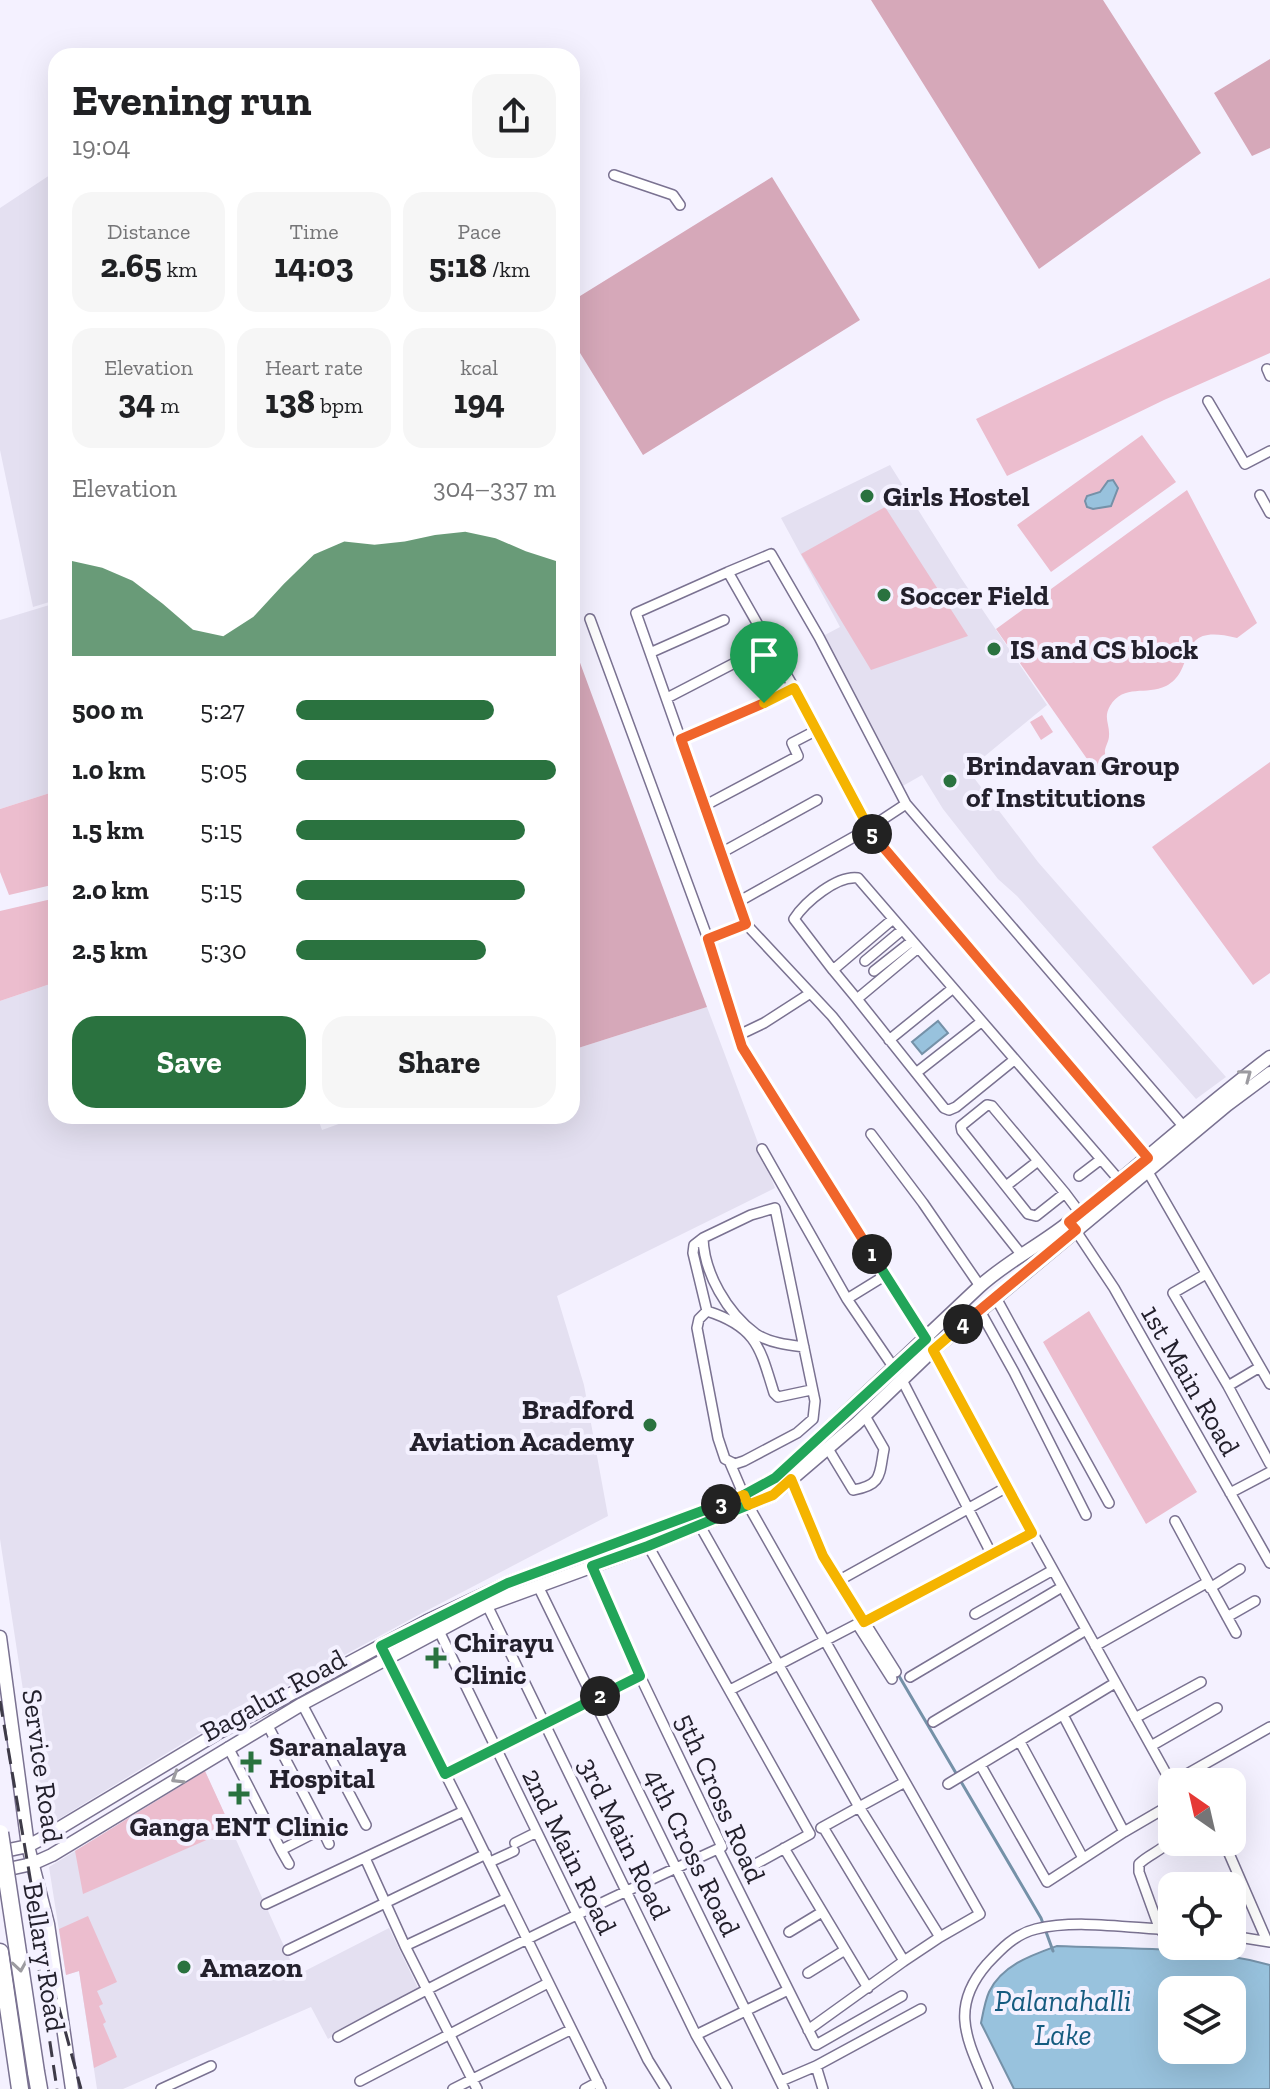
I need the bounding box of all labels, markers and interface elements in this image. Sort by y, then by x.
text: Evening run [72,73,312,126]
button: share [472,74,556,158]
text: 19:04 [72,130,131,162]
text: Distance [107,218,190,245]
text: Time [289,218,339,245]
text: Pace [458,218,501,245]
text: 2.65 [100,245,162,286]
text: 14:03 [274,245,354,286]
text: 5:18 [429,245,487,286]
text: km [162,256,197,283]
text: /km [487,256,530,283]
text: Elevation [104,354,193,381]
text: Heart rate [265,354,363,381]
text: kcal [460,354,498,381]
text: 34 [118,381,155,422]
text: 138 [265,381,315,422]
text: 194 [454,381,505,422]
text: m [155,392,179,419]
text: bpm [315,392,363,419]
text: Elevation [72,472,177,504]
text: 304–337 m [433,472,556,504]
place label: Girls Hostel [883,480,1030,513]
marker: Girls Hostel [858,487,876,505]
place label: Soccer Field [900,579,1049,612]
marker: Soccer Field [875,586,893,604]
pin [730,621,798,703]
icon: arrive [742,633,786,677]
place label: IS and CS block [1010,633,1199,666]
marker: IS and CS block [985,640,1003,658]
text: 500 m [72,694,143,726]
text: 5:27 [200,694,245,726]
place label: Brindavan Group of Institutions [966,749,1179,814]
text: 1.0 km [72,754,145,786]
text: 5:05 [200,754,247,786]
marker: Brindavan Group of Institutions [941,772,959,790]
text: 1.5 km [72,814,144,846]
text: 5:15 [200,814,242,846]
pin: 5 [852,814,892,854]
text: 5 [866,820,878,847]
text: 2.0 km [72,874,149,906]
text: 5:15 [200,874,242,906]
text: 2.5 km [72,934,147,966]
text: 5:30 [200,934,247,966]
button: Save [72,1016,306,1108]
button: Share [322,1016,556,1108]
one-way arrow [1237,1071,1252,1085]
pin: 1 [852,1234,892,1274]
text: 1 [868,1240,876,1267]
street label: 1st Main Road [1134,1299,1247,1461]
pin: 4 [943,1304,983,1344]
text: 4 [957,1310,969,1337]
place label: Bradford Aviation Academy [409,1393,634,1458]
marker: Bradford Aviation Academy [641,1416,659,1434]
pin: 3 [701,1484,741,1524]
text: 3 [715,1490,727,1517]
place label: Chirayu Clinic [454,1626,554,1691]
street label: Bagalur Road [195,1642,351,1749]
marker: Chirayu Clinic [425,1647,447,1669]
pin: 2 [580,1676,620,1716]
text: 2 [594,1682,606,1709]
street label: Service Road [15,1687,70,1845]
street label: 5th Cross Road [669,1708,773,1888]
place label: Saranalaya Hospital [269,1730,407,1795]
marker: Saranalaya Hospital [240,1751,262,1773]
street label: 3rd Main Road [571,1752,678,1924]
street label: 2nd Main Road [515,1763,624,1940]
street label: 4th Cross Road [638,1763,747,1941]
one-way arrow [171,1768,186,1784]
north arrow [1158,1768,1246,1856]
map controls [1158,1768,1246,2064]
marker: Ganga ENT Clinic [228,1783,250,1805]
place label: Ganga ENT Clinic [129,1810,349,1843]
button: locate [1158,1872,1246,1960]
street label: Bellary Road [16,1880,73,2034]
place label: Amazon [200,1951,303,1984]
marker: Amazon [175,1958,193,1976]
one-way arrow [11,1959,28,1973]
button: layers [1158,1976,1246,2064]
water label: Palanahalli Lake [995,1983,1131,2053]

